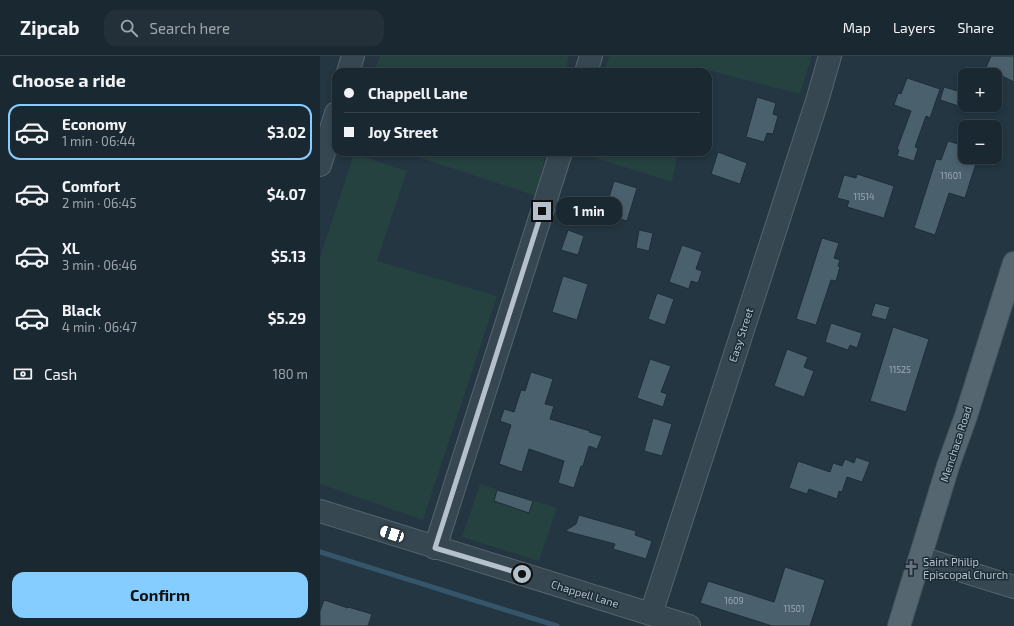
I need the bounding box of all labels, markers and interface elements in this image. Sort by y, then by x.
search box [104,10,384,46]
text: Zipcab [20,16,80,39]
icon: search [118,17,140,39]
text: Search here [150,19,230,37]
text: Map [843,19,871,36]
text: Layers [893,19,935,36]
text: Share [957,19,994,36]
map controls [958,68,1002,164]
button: + [958,68,1002,112]
text: Choose a ride [12,69,126,91]
text: Chappell Lane [368,84,468,102]
icon: car [14,114,50,150]
text: Economy [62,115,127,133]
button: − [958,120,1002,164]
text: $3.02 [267,123,306,141]
text: Joy Street [368,123,438,141]
text: 1 min · 06:44 [62,133,135,149]
house number: 11601 [940,170,962,181]
icon: car [14,176,50,212]
text: Comfort [62,177,120,195]
text: $4.07 [267,185,306,203]
house number: 11514 [853,191,875,202]
text: 2 min · 06:45 [62,195,137,211]
callout: 1 min [556,197,622,225]
route end [533,202,551,220]
text: 1 min [573,203,605,219]
icon: car [14,238,50,274]
text: XL [62,239,80,257]
text: $5.13 [271,247,306,265]
text: 3 min · 06:46 [62,257,137,273]
icon: car [14,300,50,336]
text: Black [62,301,101,319]
street label: Easy Street [726,306,755,364]
text: $5.29 [268,309,306,327]
text: 4 min · 06:47 [62,319,137,335]
icon: cash [12,363,34,385]
house number: 11525 [889,364,911,375]
text: Cash [44,365,77,383]
text: 180 m [273,366,308,382]
street label: Menchaca Road [937,404,974,483]
car [379,525,405,543]
place label: Saint Philip Episcopal Church [923,555,1008,581]
church icon: Saint Philip Episcopal Church [902,559,920,577]
route start [513,565,531,583]
button: Confirm [12,572,308,618]
street label: Chappell Lane [550,577,621,610]
house number: 1609 [724,595,744,606]
house number: 11501 [784,603,805,614]

